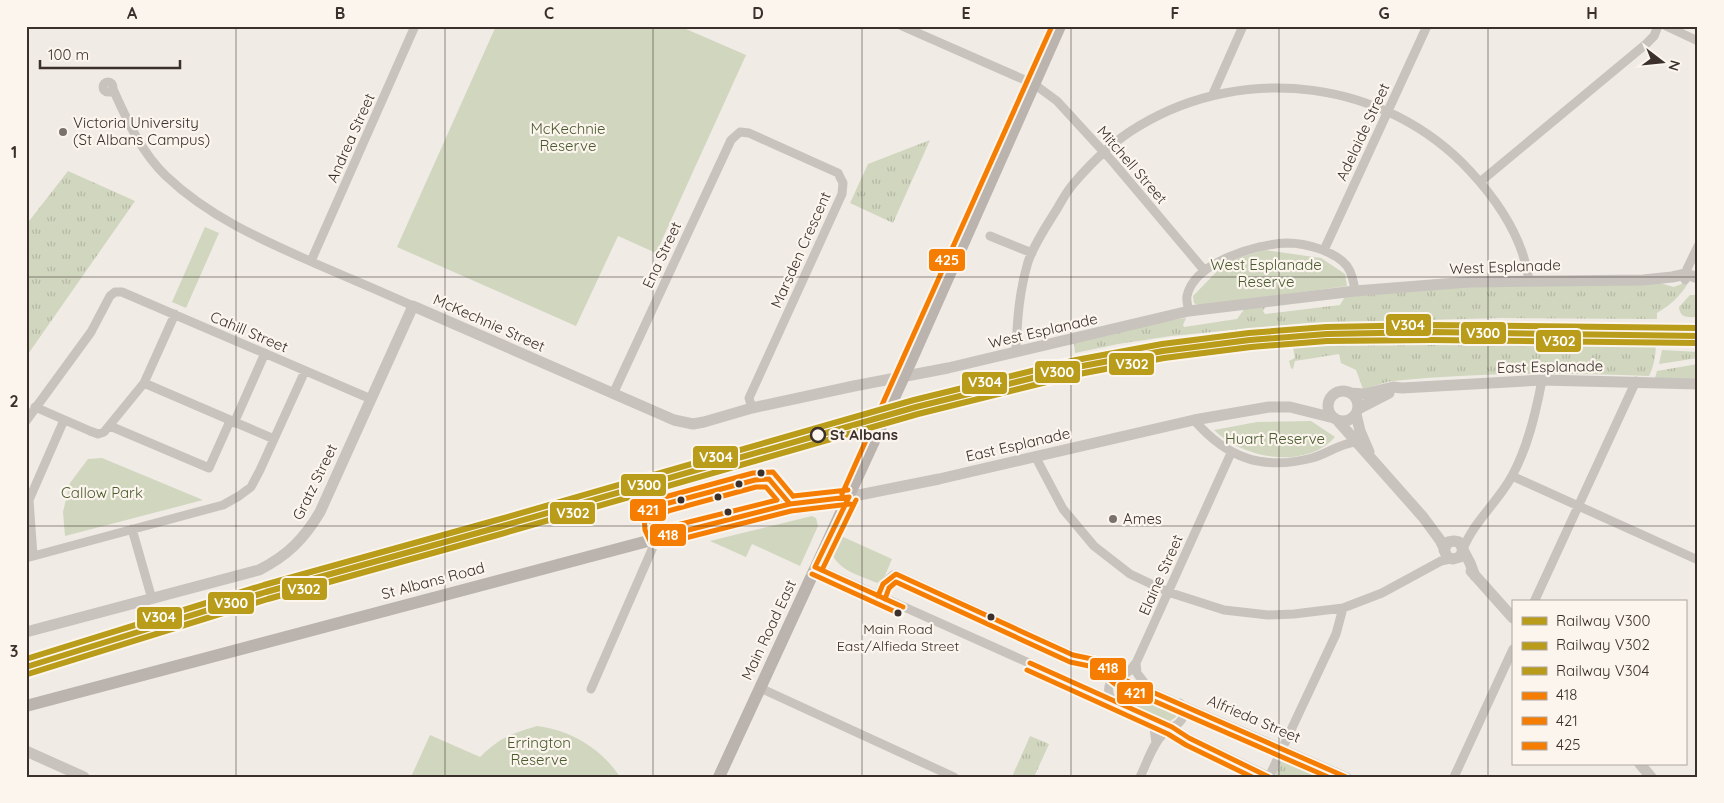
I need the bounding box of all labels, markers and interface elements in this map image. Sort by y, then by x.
text: A [127,3,138,23]
text: B [335,3,345,23]
text: C [544,3,554,23]
text: D [752,3,764,23]
text: E [961,3,971,23]
text: F [1171,3,1180,23]
text: G [1378,3,1390,23]
text: H [1586,3,1598,23]
scale bar [40,38,180,70]
north arrow [1636,38,1686,88]
text: 100 m [48,45,89,64]
text: N [1664,58,1685,73]
street label: Adelaide Street [1332,80,1393,184]
street label: Andrea Street [322,90,379,185]
place label: Victoria University (St Albans Campus) [73,113,210,149]
park label: McKechnie Reserve [530,119,606,155]
street label: Mitchell Street [1093,122,1171,208]
marker: Victoria University (St Albans Campus) [57,126,69,138]
text: 1 [11,142,17,162]
street label: Marsden Crescent [766,189,835,311]
street label: Ena Street [638,218,685,291]
line badge: 425 [928,248,966,272]
text: 425 [935,251,959,269]
park label: West Esplanade Reserve [1210,255,1322,291]
street label: West Esplanade [1449,255,1561,278]
street label: McKechnie Street [430,289,548,356]
street label: Cahill Street [207,307,291,356]
street label: West Esplanade [986,309,1099,352]
line badge: V304 [1385,313,1432,337]
text: V304 [1391,316,1425,334]
line badge: V300 [1460,321,1507,345]
text: V300 [1466,324,1501,342]
line badge: V302 [1535,329,1582,353]
text: V302 [1542,332,1576,350]
line badge: V302 [1108,352,1155,376]
text: V302 [1115,355,1149,373]
street label: East Esplanade [1497,356,1603,377]
line badge: V300 [1034,360,1081,384]
text: V300 [1040,363,1075,381]
line badge: V304 [961,371,1008,395]
text: V304 [968,373,1002,391]
text: 2 [9,391,19,411]
street label: East Esplanade [964,423,1072,466]
place label: St Albans [830,425,898,444]
marker: St Albans [810,427,826,443]
park label: Huart Reserve [1225,429,1325,448]
street label: Gratz Street [288,441,341,523]
line badge: V304 [692,445,739,469]
text: V304 [699,448,733,466]
unlabelled marker [756,468,766,478]
line badge: V300 [620,473,667,497]
text: V300 [627,476,662,494]
unlabelled marker [734,479,744,489]
park label: Callow Park [61,483,143,502]
unlabelled marker [713,492,723,502]
unlabelled marker [676,495,686,505]
line badge: 421 [629,498,667,522]
line badge: V302 [549,501,596,525]
text: 421 [637,501,659,519]
text: V302 [556,504,590,522]
unlabelled marker [723,507,733,517]
place label: Ames [1123,509,1162,528]
marker: Ames [1107,513,1119,525]
line badge: 418 [649,523,687,547]
text: 418 [658,526,679,544]
street label: Elaine Street [1134,531,1187,618]
street label: St Albans Road [379,558,487,603]
line badge: V302 [281,577,328,601]
street label: Main Road East [737,577,800,683]
text: V302 [287,580,321,598]
line badge: V300 [207,591,255,615]
text: V300 [214,594,249,612]
legend [1512,600,1686,766]
line badge: V304 [136,606,183,630]
text: V304 [142,608,176,626]
marker: Main Road East/Alfieda Street [893,608,903,618]
text: Railway V300 [1556,611,1650,630]
unlabelled marker [986,612,996,622]
place label: Main Road East/Alfieda Street [837,620,959,655]
text: Railway V302 [1556,635,1650,654]
text: 3 [10,641,18,661]
line badge: 418 [1089,657,1127,681]
text: 418 [1098,659,1119,677]
text: Railway V304 [1556,661,1649,680]
line badge: 421 [1116,681,1154,705]
text: 421 [1124,684,1146,702]
text: 418 [1556,685,1577,704]
street label: Alfrieda Street [1205,690,1304,747]
text: 421 [1556,711,1578,730]
park label: Errington Reserve [507,733,571,769]
text: 425 [1556,735,1580,754]

